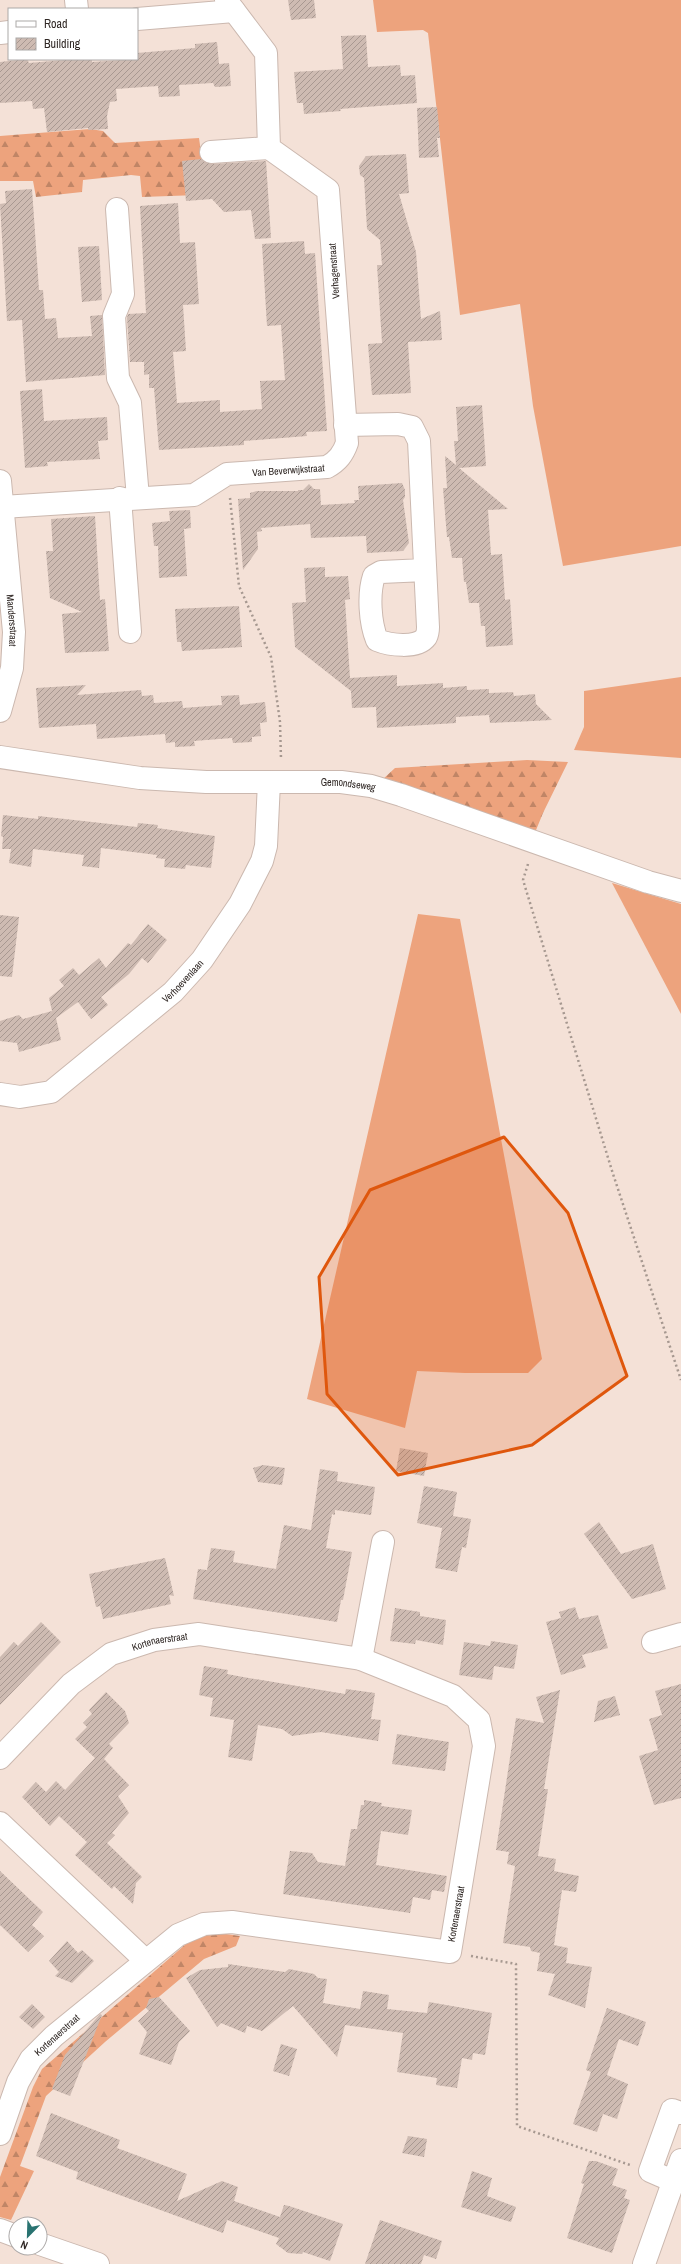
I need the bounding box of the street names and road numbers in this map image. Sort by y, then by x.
street label: Verhagenstraat [326,242,342,299]
street label: Van Beverwijkstraat [252,461,326,479]
street label: Mandersstraat [4,594,21,648]
street label: Gemondseweg [321,776,378,794]
street label: Verhoevenlaan [159,957,206,1005]
street label: Kortenaerstraat [130,1629,189,1653]
street label: Kortenaerstraat [445,1884,467,1943]
street label: Kortenaerstraat [32,2011,83,2059]

